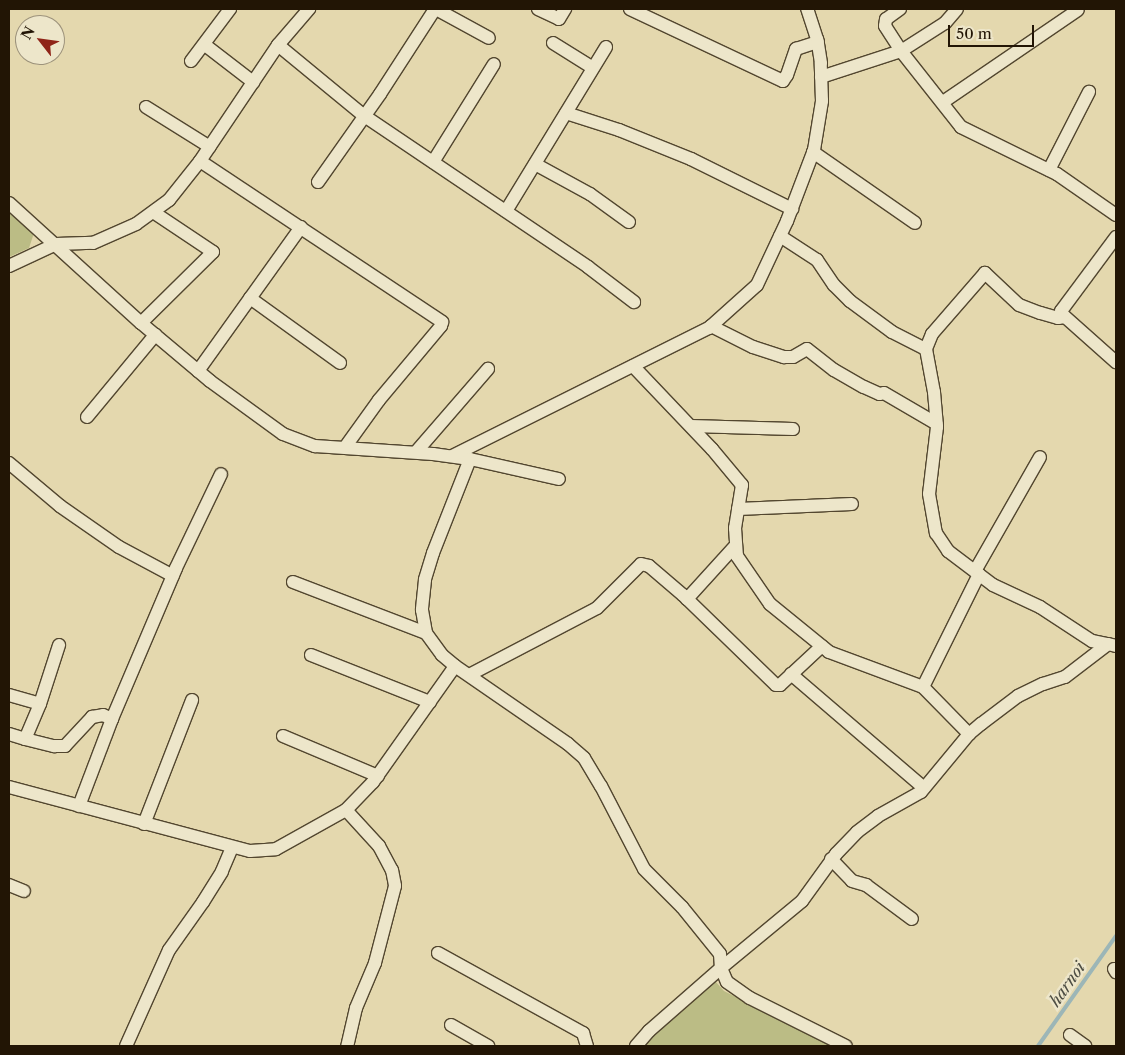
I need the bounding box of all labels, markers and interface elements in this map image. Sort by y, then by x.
north arrow [15,15,65,65]
scale bar [950,15,1036,47]
text: N [17,23,39,43]
text: 50 m [956,24,992,43]
water label: harnoi [1045,958,1089,1010]

